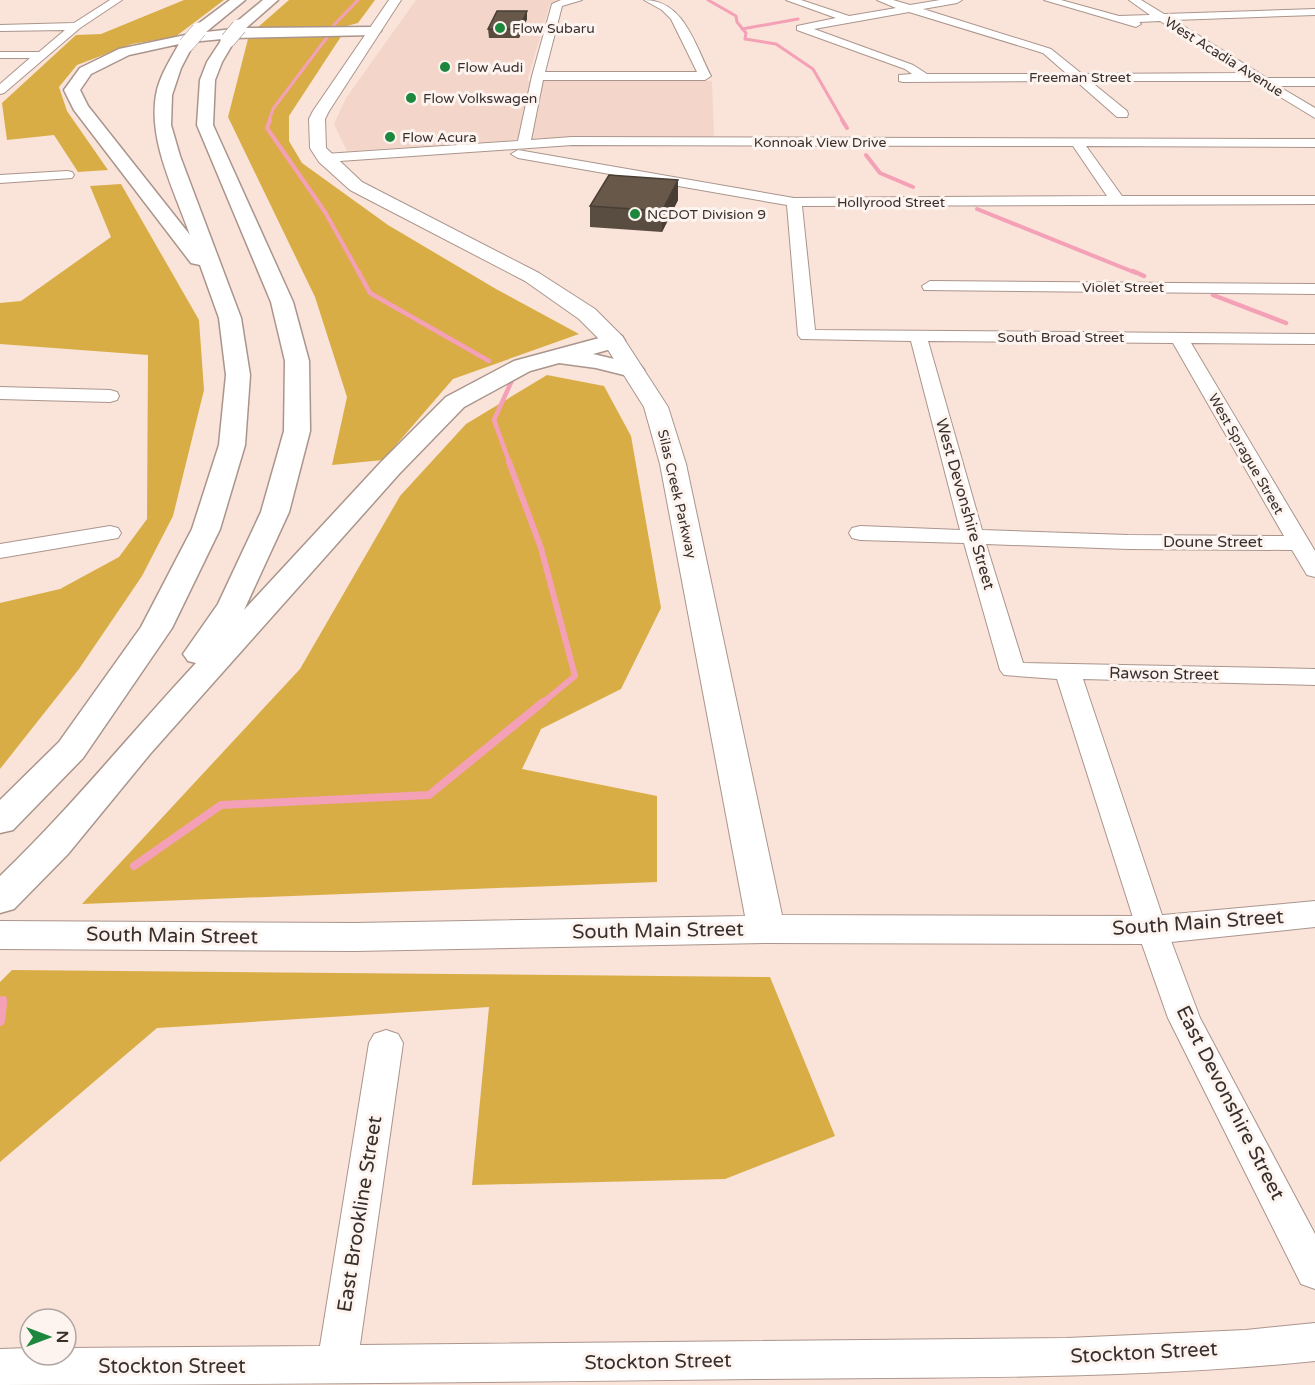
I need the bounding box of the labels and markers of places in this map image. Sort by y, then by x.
place label: Flow Subaru [512,20,595,37]
marker: Flow Subaru [493,21,507,35]
place label: Flow Audi [457,59,523,76]
marker: Flow Audi [438,60,452,74]
place label: Flow Volkswagen [423,90,537,107]
marker: Flow Volkswagen [404,91,418,105]
place label: Flow Acura [402,129,477,146]
marker: Flow Acura [383,130,397,144]
place label: NCDOT Division 9 [647,206,766,223]
marker: NCDOT Division 9 [628,207,642,221]

